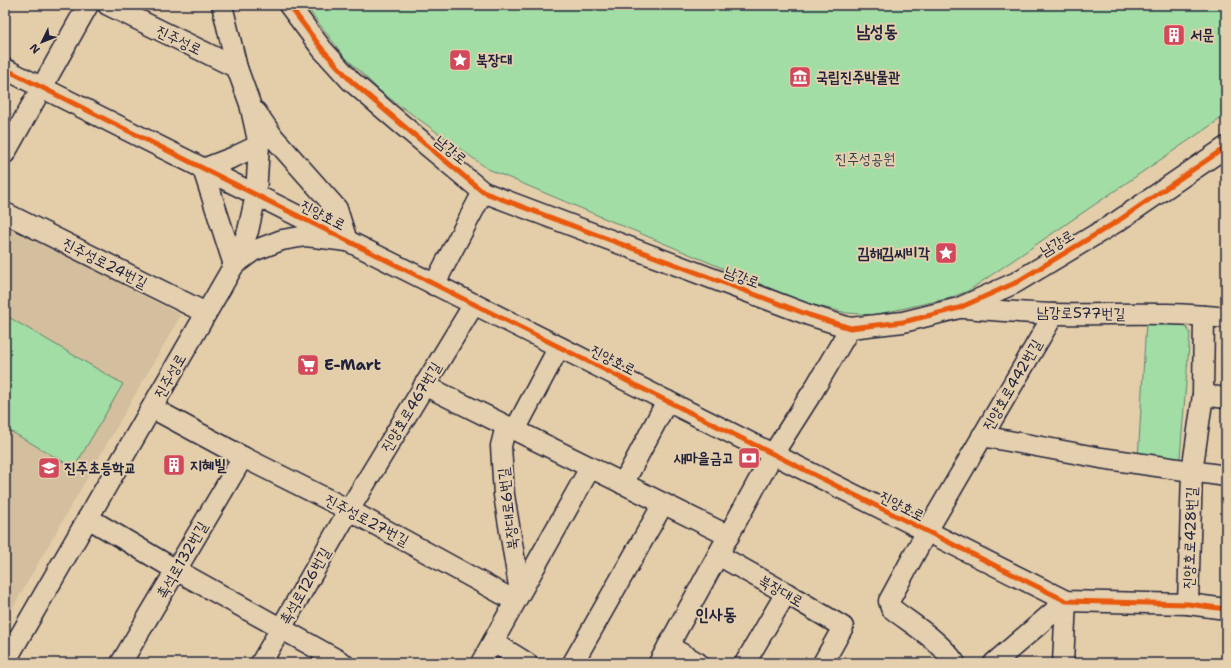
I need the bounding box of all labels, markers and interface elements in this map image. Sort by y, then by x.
street label: 진주성로 [153,20,205,60]
district label: 남성동 [856,20,898,42]
north arrow [22,22,62,62]
building icon: 서문 [1161,22,1187,48]
place label: 서문 [1190,25,1214,45]
text: N [26,40,44,57]
place icon: 북장대 [447,47,473,73]
place label: 북장대 [476,50,512,70]
museum icon: 국립진주박물관 [787,64,813,90]
place label: 국립진주박물관 [816,67,901,87]
street label: 남강로 [431,131,471,169]
park label: 진주성공원 [835,149,895,169]
street label: 진양호로 [297,195,349,235]
street label: 남강로 [1036,225,1078,261]
street label: 진주성로24번길 [59,233,151,293]
place icon: 김해김씨비각 [933,240,959,266]
place label: 김해김씨비각 [858,243,930,263]
street label: 남강로 [722,261,762,293]
street label: 남강로577번길 [1036,302,1126,324]
street label: 진양호로442번길 [978,336,1046,434]
street label: 진양호로 [587,340,639,380]
street label: 진주성로 [149,350,191,402]
supermarket icon: E-Mart [295,352,321,378]
place label: E-Mart [324,355,381,375]
street label: 진양호로467번길 [376,358,446,456]
bank icon: 새마을금고 [736,445,762,471]
place label: 새마을금고 [673,448,734,468]
building icon: 지혜빌 [161,452,187,478]
school or university icon: 진주초등학교 [36,455,62,481]
place label: 지혜빌 [190,455,227,475]
place label: 진주초등학교 [64,458,136,478]
street label: 북장대로6번길 [493,467,523,551]
street label: 진양호로 [876,486,928,526]
street label: 진양호로428번길 [1178,486,1202,590]
street label: 진주성로27번길 [322,489,412,551]
street label: 촉석로132번길 [152,518,212,602]
street label: 촉석로126번길 [275,544,335,628]
street label: 북장대로 [755,570,807,612]
district label: 인사동 [695,603,737,625]

